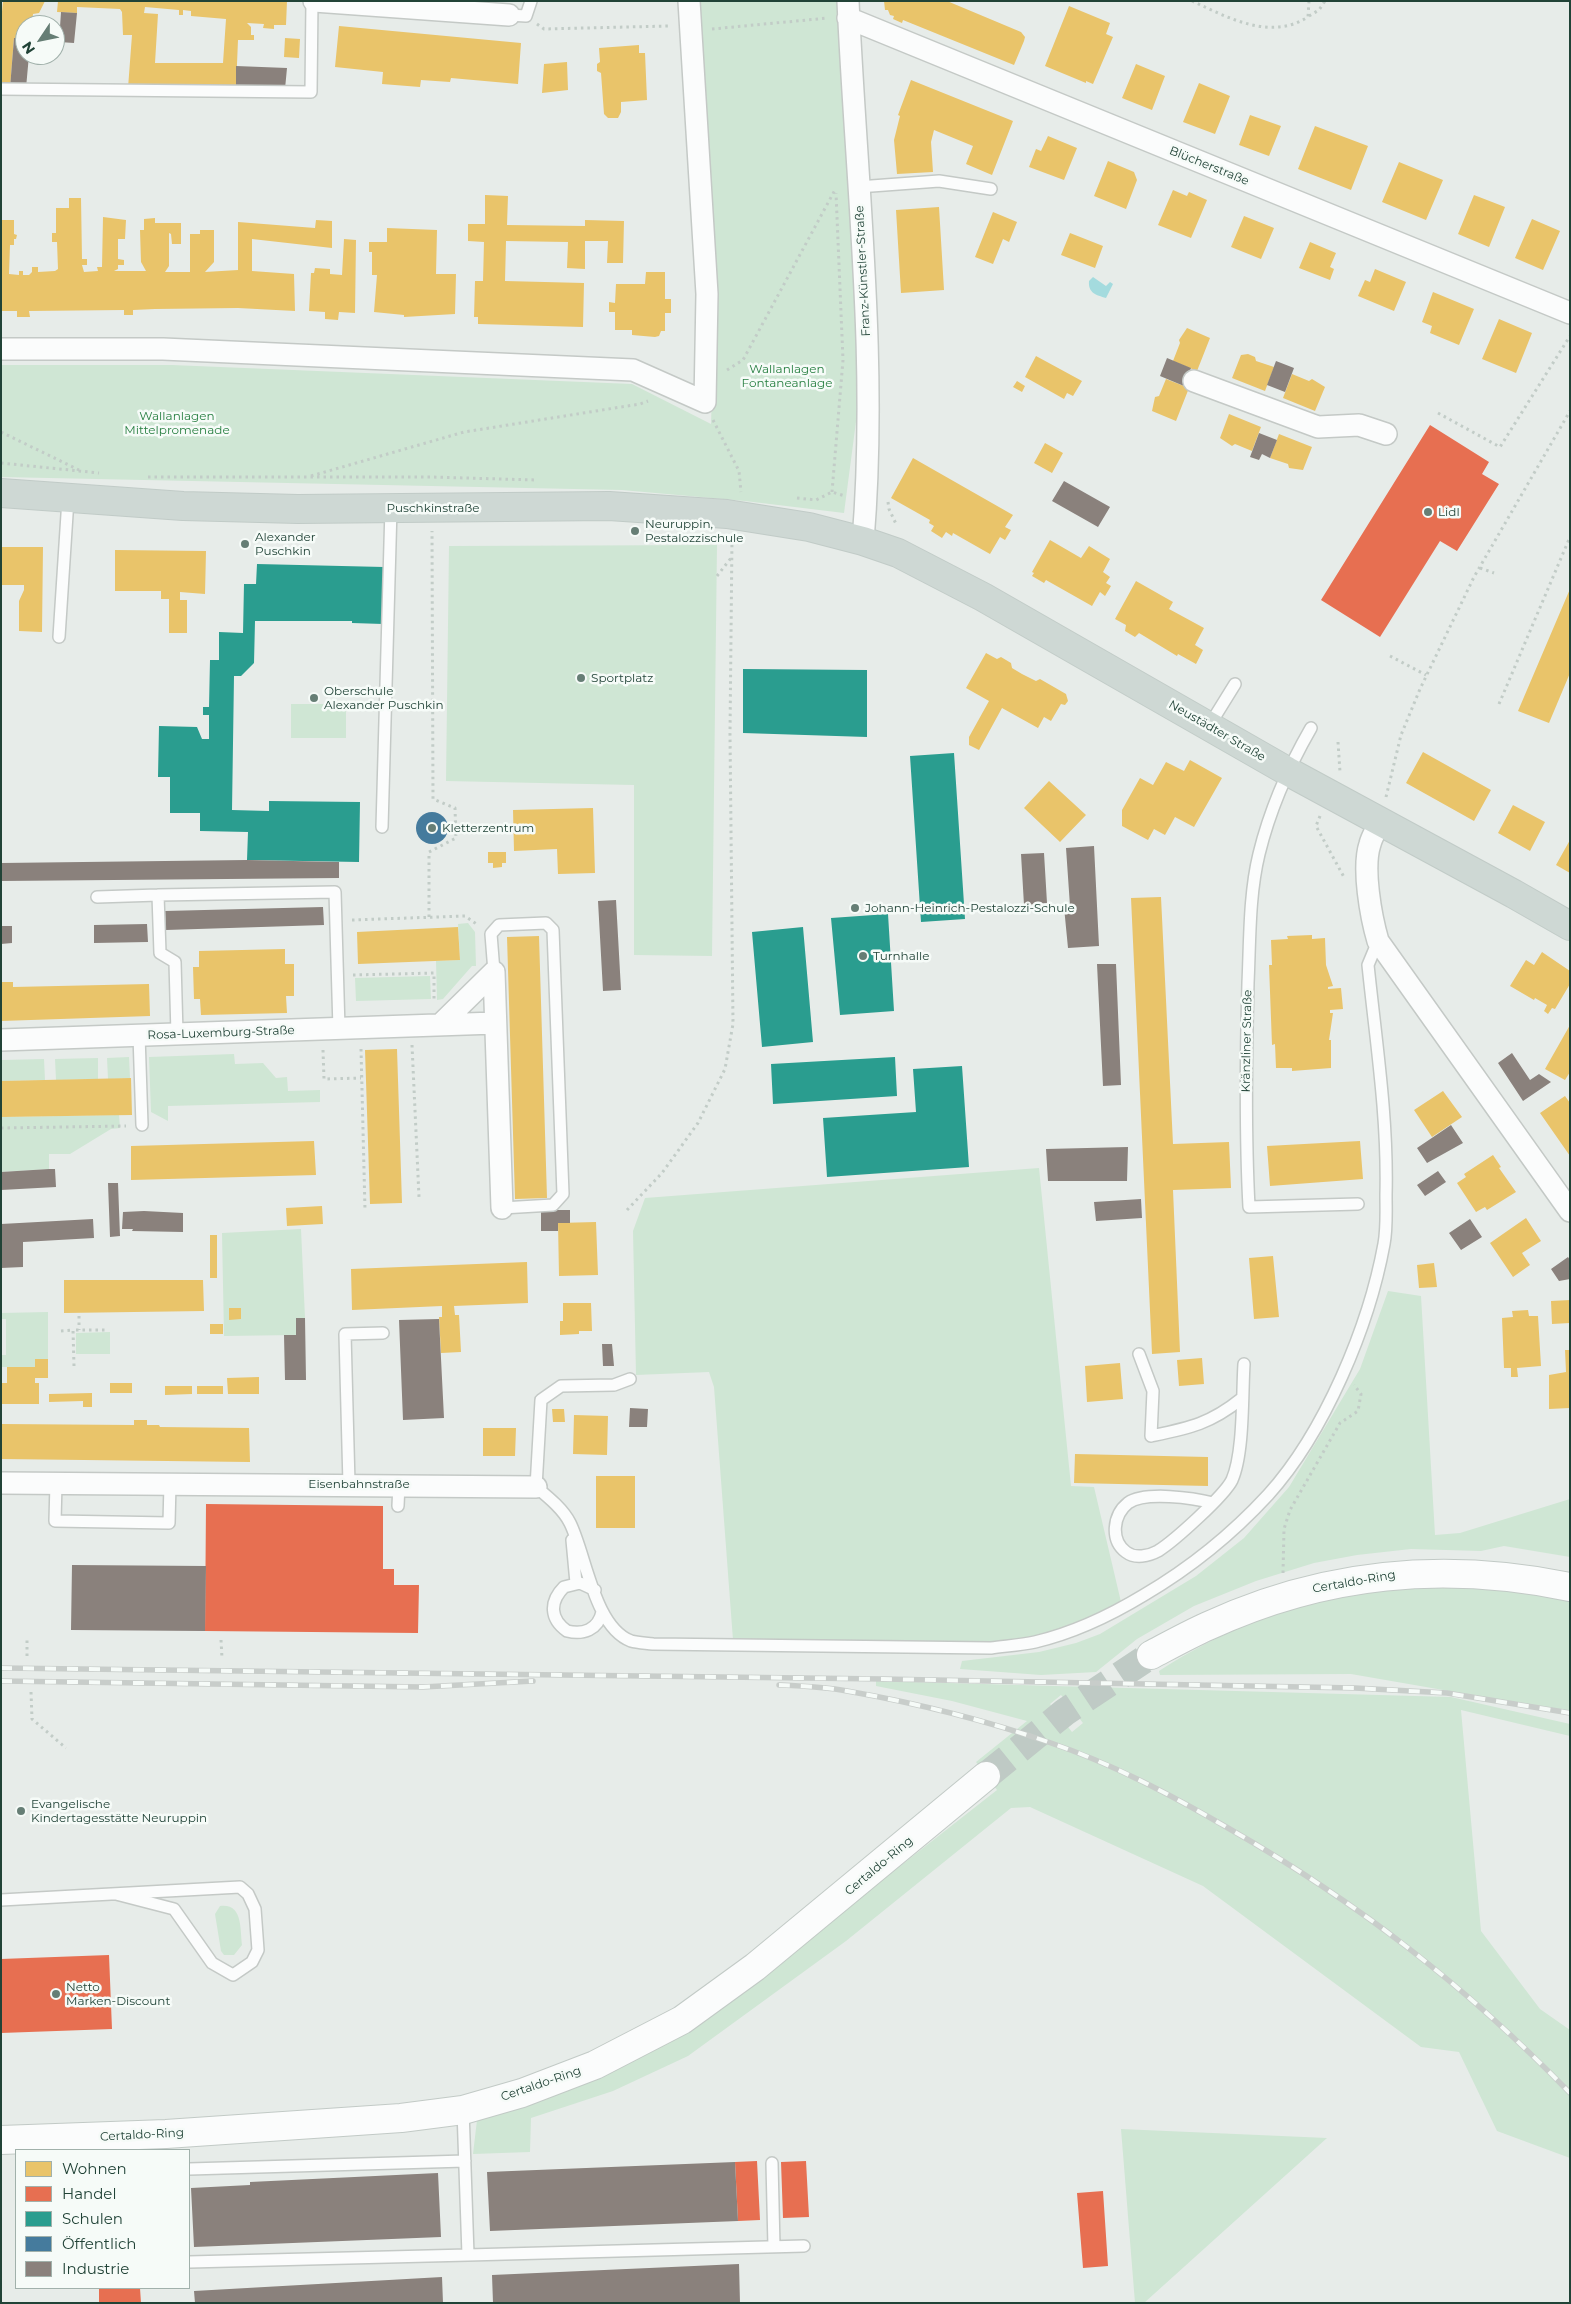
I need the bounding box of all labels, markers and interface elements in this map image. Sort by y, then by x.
north arrow [15,15,65,65]
text: N [18,38,39,58]
street label: Blücherstraße [1167,143,1251,189]
street label: Franz-Künstler-Straße [852,205,874,337]
park label: Wallanlagen Fontaneanlage [742,362,832,390]
park label: Wallanlagen Mittelpromenade [124,409,230,437]
street label: Puschkinstraße [386,501,480,515]
place label: Lidl [1438,505,1460,519]
marker: Lidl [1422,506,1434,518]
place label: Neuruppin, Pestalozzischule [645,517,744,545]
marker: Neuruppin, Pestalozzischule [629,525,641,537]
place label: Alexander Puschkin [255,530,316,558]
marker: Alexander Puschkin [239,538,251,550]
place label: Sportplatz [591,671,653,685]
marker: Sportplatz [575,672,587,684]
place label: Oberschule Alexander Puschkin [324,684,444,712]
marker: Oberschule Alexander Puschkin [308,692,320,704]
street label: Neustädter Straße [1166,697,1268,765]
place label: Kletterzentrum [442,821,534,835]
marker: Kletterzentrum [426,822,438,834]
place label: Johann-Heinrich-Pestalozzi-Schule [865,901,1075,915]
marker: Johann-Heinrich-Pestalozzi-Schule [849,902,861,914]
place label: Turnhalle [873,949,930,963]
marker: Turnhalle [857,950,869,962]
street label: Kränzliner Straße [1239,990,1255,1092]
street label: Rosa-Luxemburg-Straße [147,1023,295,1043]
street label: Eisenbahnstraße [308,1477,410,1491]
street label: Certaldo-Ring [1311,1568,1397,1596]
place label: Evangelische Kindertagesstätte Neuruppin [31,1797,207,1825]
marker: Evangelische Kindertagesstätte Neuruppin [15,1805,27,1817]
street label: Certaldo-Ring [842,1833,916,1899]
place label: Netto Marken-Discount [66,1980,170,2008]
marker: Netto Marken-Discount [50,1988,62,2000]
street label: Certaldo-Ring [499,2064,583,2104]
street label: Certaldo-Ring [100,2126,184,2144]
legend [15,2149,190,2289]
text: Wohnen [62,2159,127,2178]
text: Handel [62,2184,116,2203]
text: Schulen [62,2209,123,2228]
text: Öffentlich [62,2234,136,2253]
text: Industrie [62,2259,129,2278]

